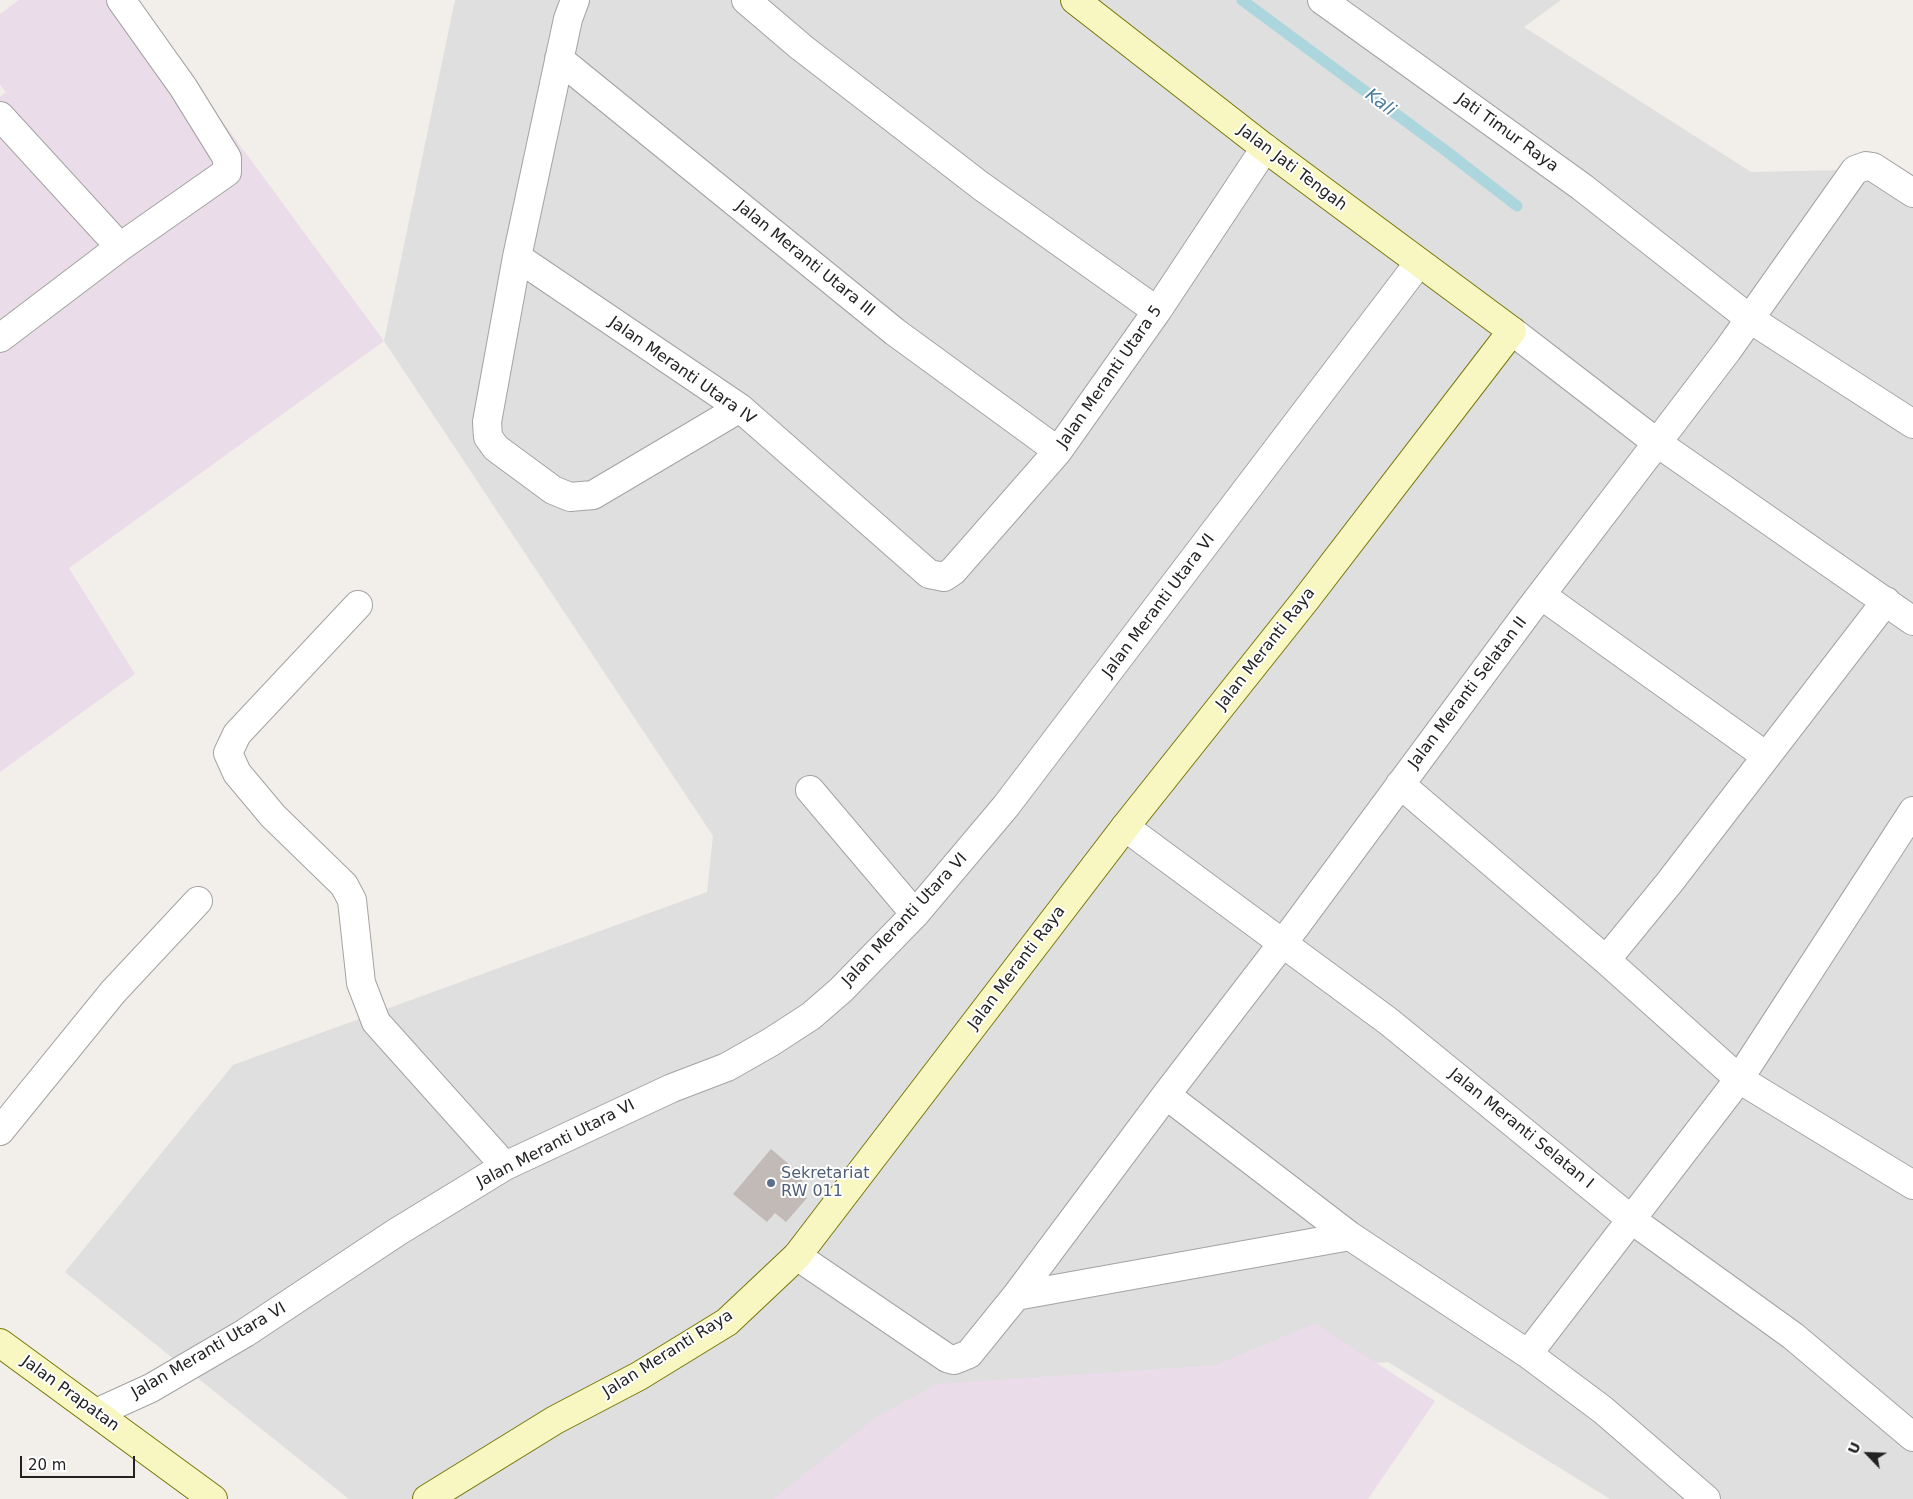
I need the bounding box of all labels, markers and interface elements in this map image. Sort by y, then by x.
water label: Kali [1361,85,1399,121]
street label: Jati Timur Raya [1452,90,1562,176]
street label: Jalan Jati Tengah [1234,121,1350,215]
street label: Jalan Meranti Utara III [732,197,878,321]
street label: Jalan Meranti Utara 5 [1054,302,1166,452]
street label: Jalan Meranti Utara IV [605,313,759,429]
street label: Jalan Meranti Utara VI [1099,530,1219,682]
street label: Jalan Meranti Raya [1212,584,1320,714]
street label: Jalan Meranti Selatan II [1405,613,1531,773]
street label: Jalan Meranti Utara VI [838,849,972,991]
street label: Jalan Meranti Raya [964,902,1070,1034]
street label: Jalan Meranti Selatan I [1445,1065,1597,1193]
street label: Jalan Meranti Utara VI [474,1096,638,1192]
place label: Sekretariat RW 011 [781,1164,870,1202]
marker: Sekretariat RW 011 [765,1177,777,1189]
street label: Jalan Meranti Utara VI [128,1299,290,1403]
street label: Jalan Meranti Raya [599,1306,737,1402]
street label: Jalan Prapatan [17,1352,123,1436]
north arrow [1843,1429,1893,1479]
text: U [1845,1439,1864,1456]
scale bar [22,1446,138,1478]
text: 20 m [28,1456,66,1474]

